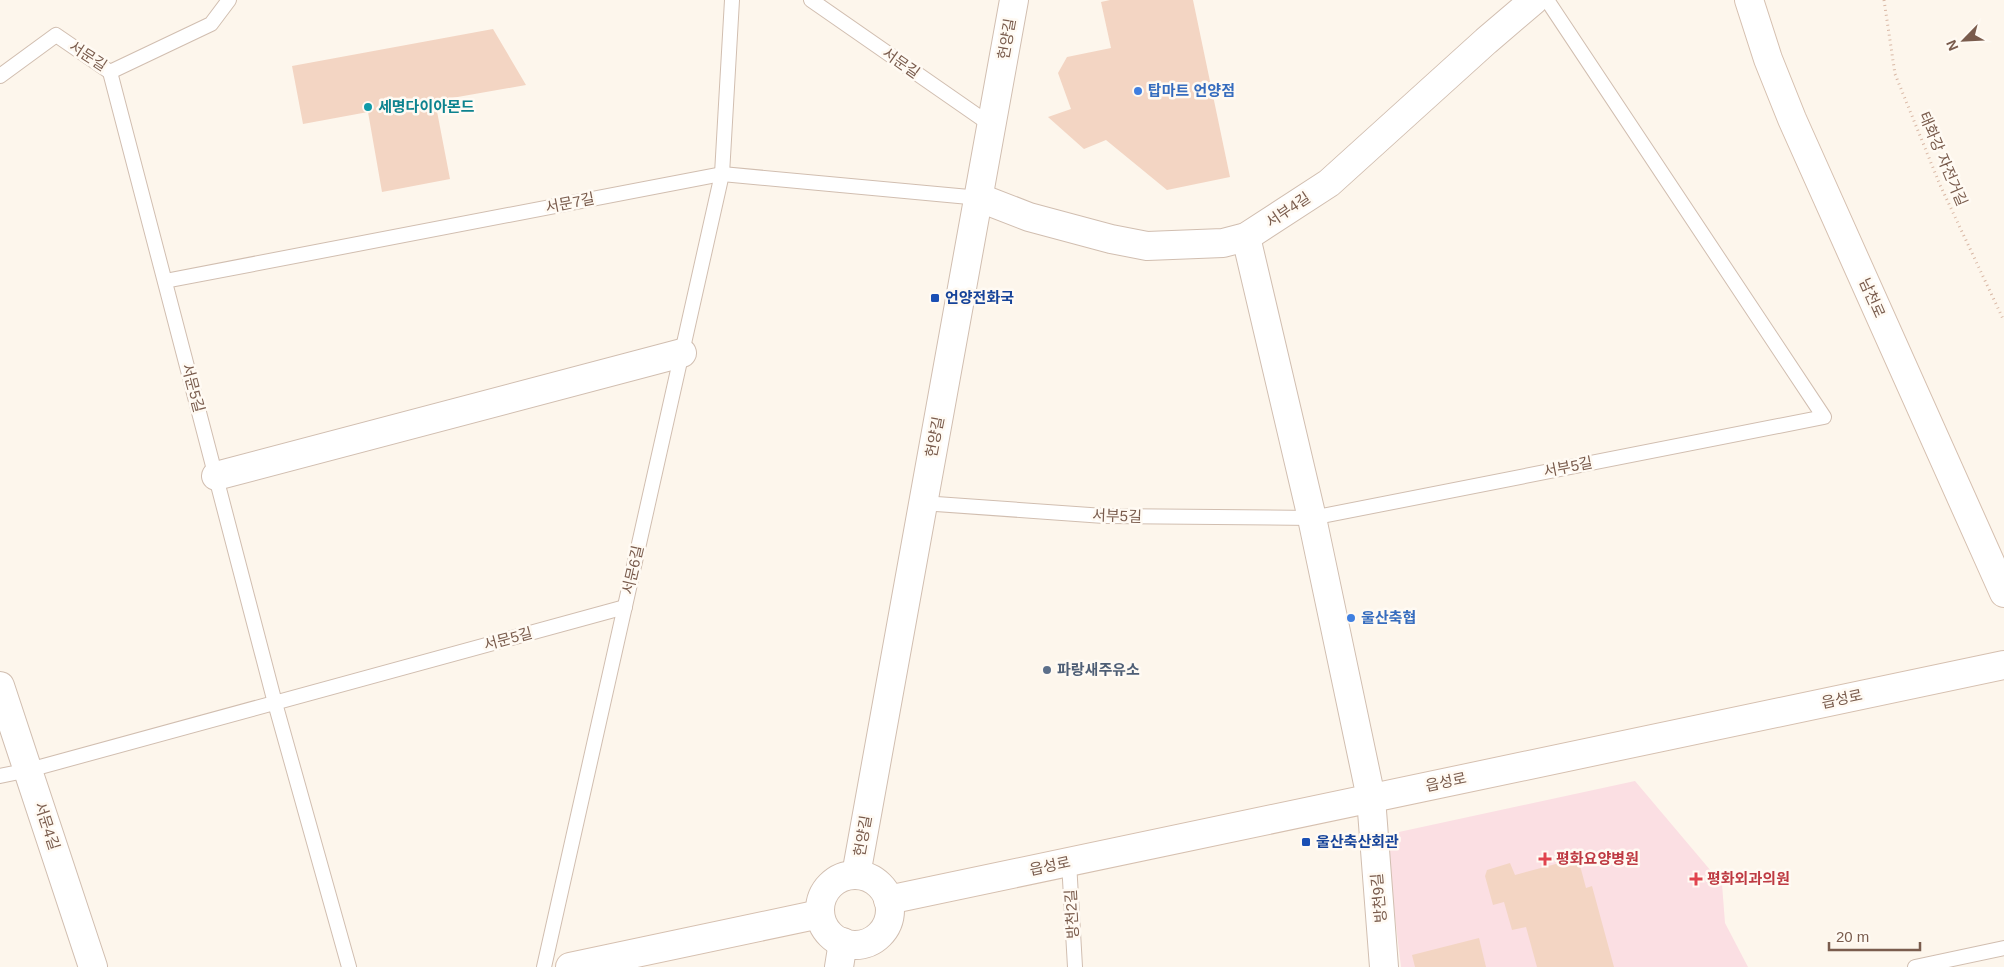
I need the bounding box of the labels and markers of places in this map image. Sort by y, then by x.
place label: 탑마트 언양점 [1148,82,1235,99]
marker: 탑마트 언양점 [1132,85,1144,97]
place label: 세명다이아몬드 [378,98,475,115]
marker: 세명다이아몬드 [362,101,374,113]
place label: 언양전화국 [945,289,1014,306]
marker: 언양전화국 [929,292,941,304]
place label: 울산축협 [1361,609,1416,626]
marker: 울산축협 [1345,612,1357,624]
place label: 파랑새주유소 [1057,661,1140,678]
marker: 파랑새주유소 [1041,664,1053,676]
place label: 울산축산회관 [1316,833,1399,850]
marker: 울산축산회관 [1300,836,1312,848]
place label: 평화요양병원 [1556,850,1639,867]
marker: 평화요양병원 [1538,852,1552,866]
place label: 평화외과의원 [1707,870,1790,887]
marker: 평화외과의원 [1689,872,1703,886]

